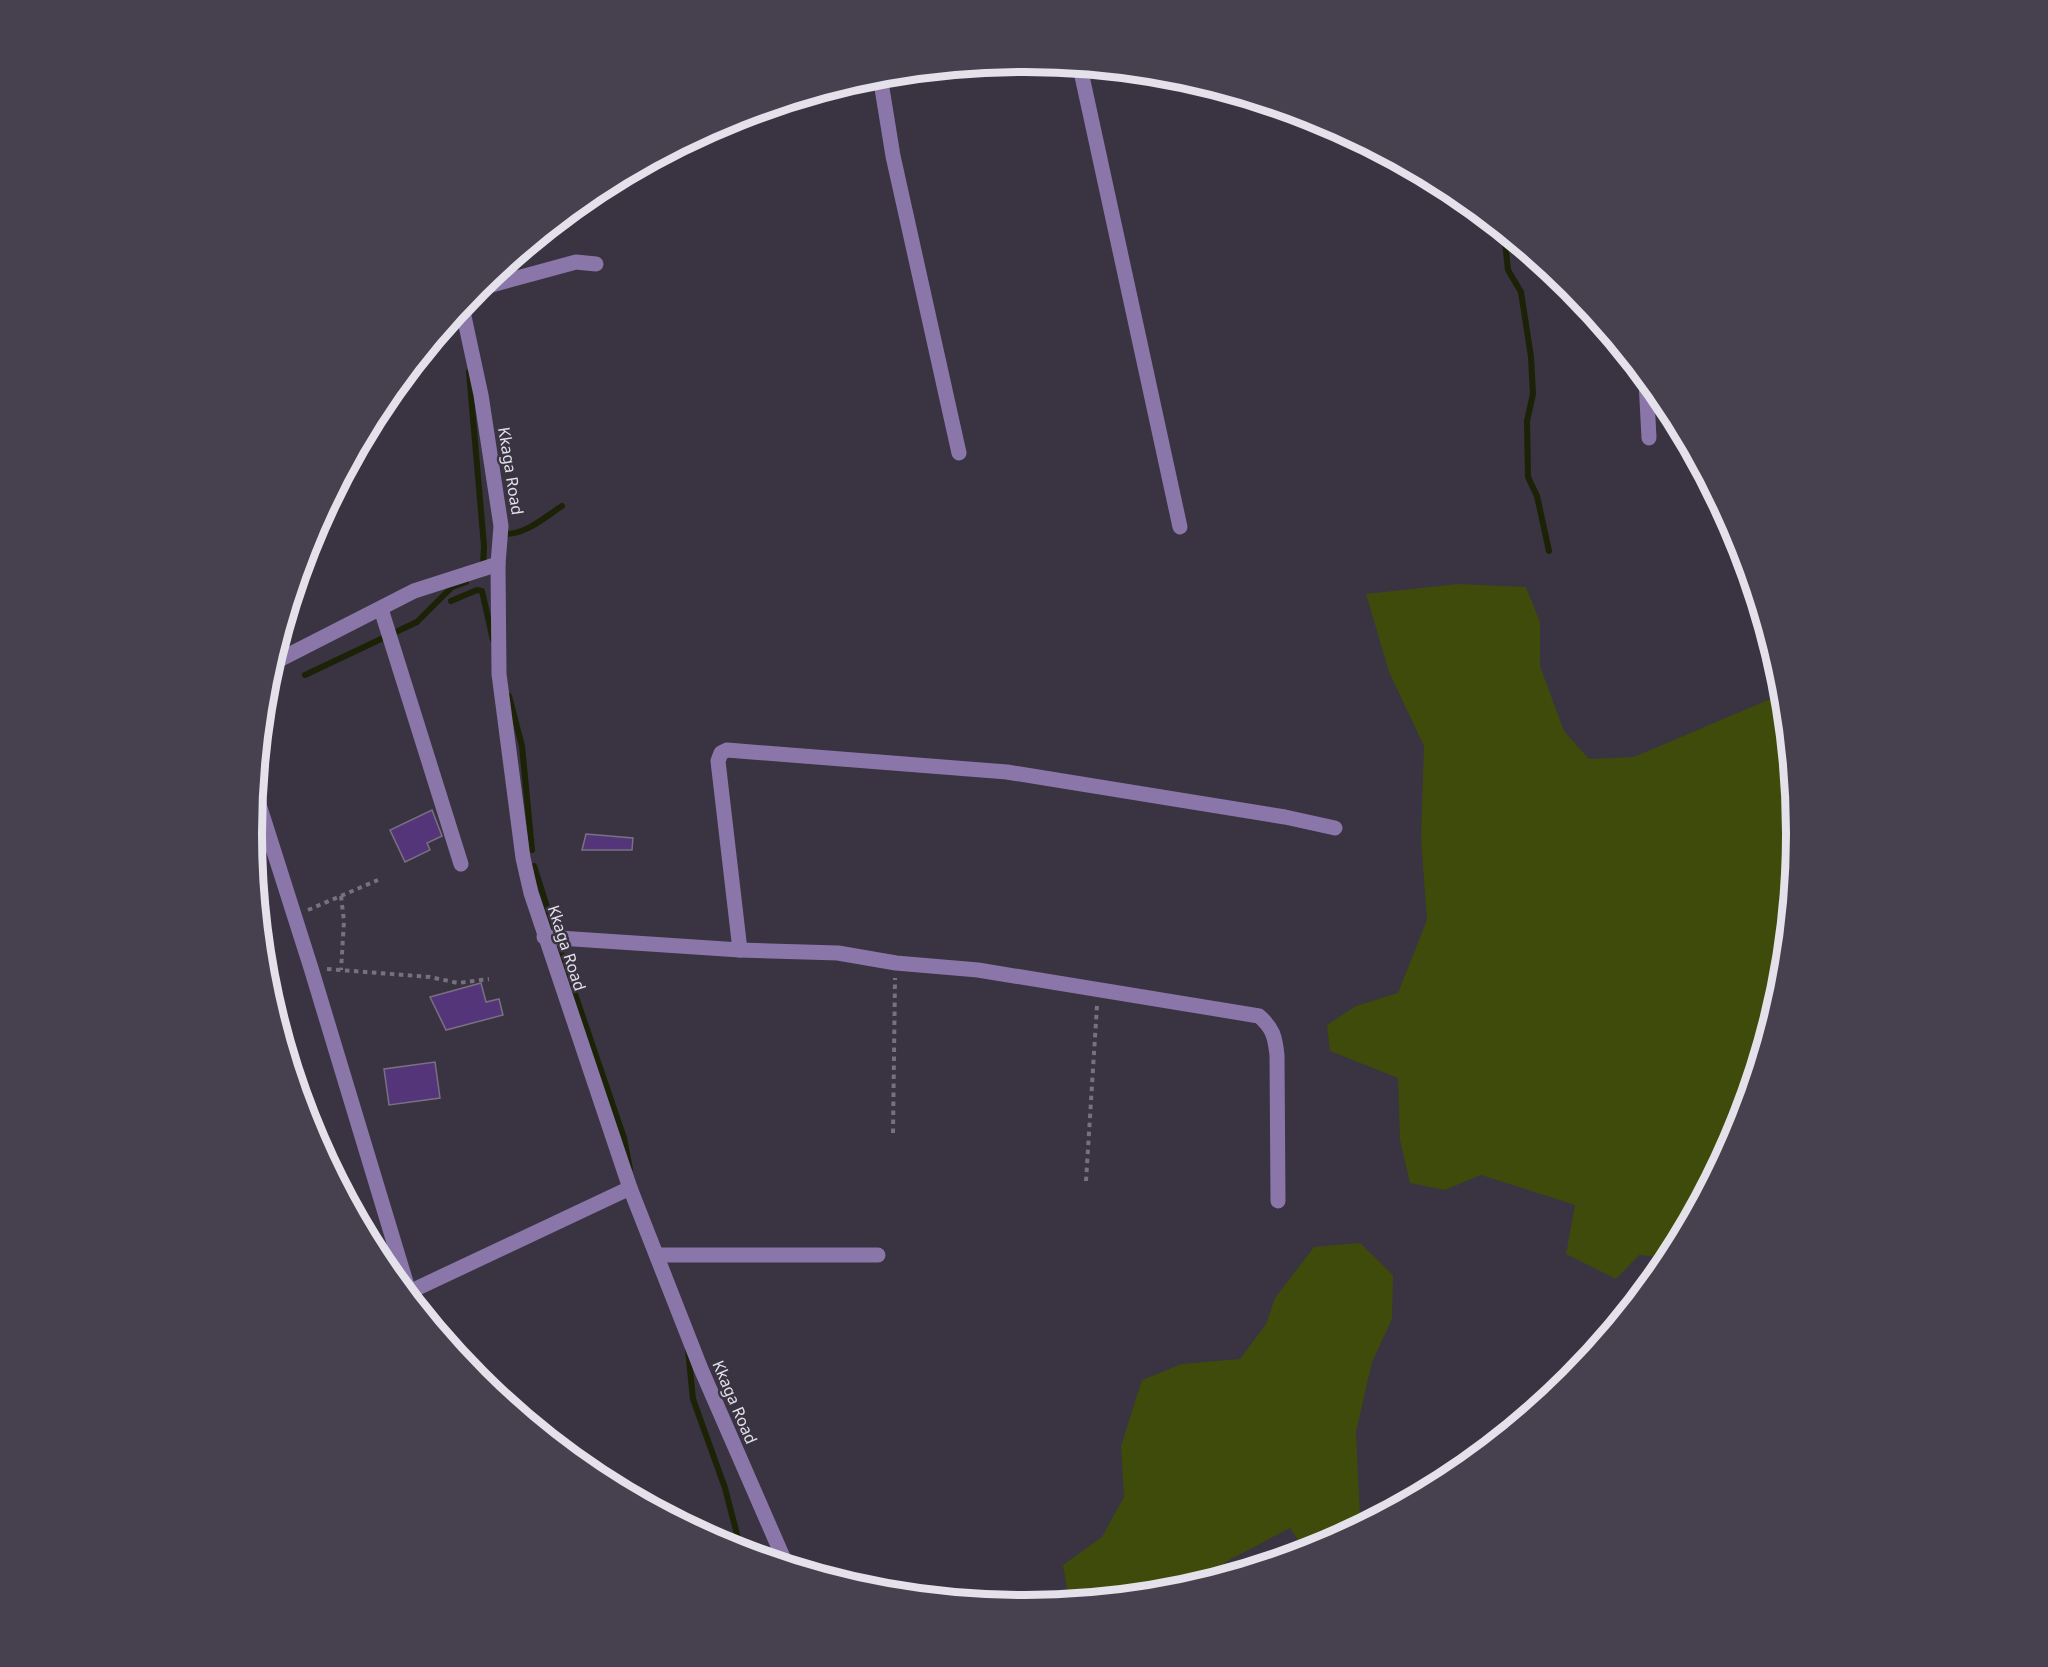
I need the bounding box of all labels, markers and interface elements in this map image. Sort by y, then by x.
street label: Kkaga Road [493,425,529,517]
street label: Kkaga Road [543,902,591,994]
street label: Kkaga Road [708,1357,762,1447]

